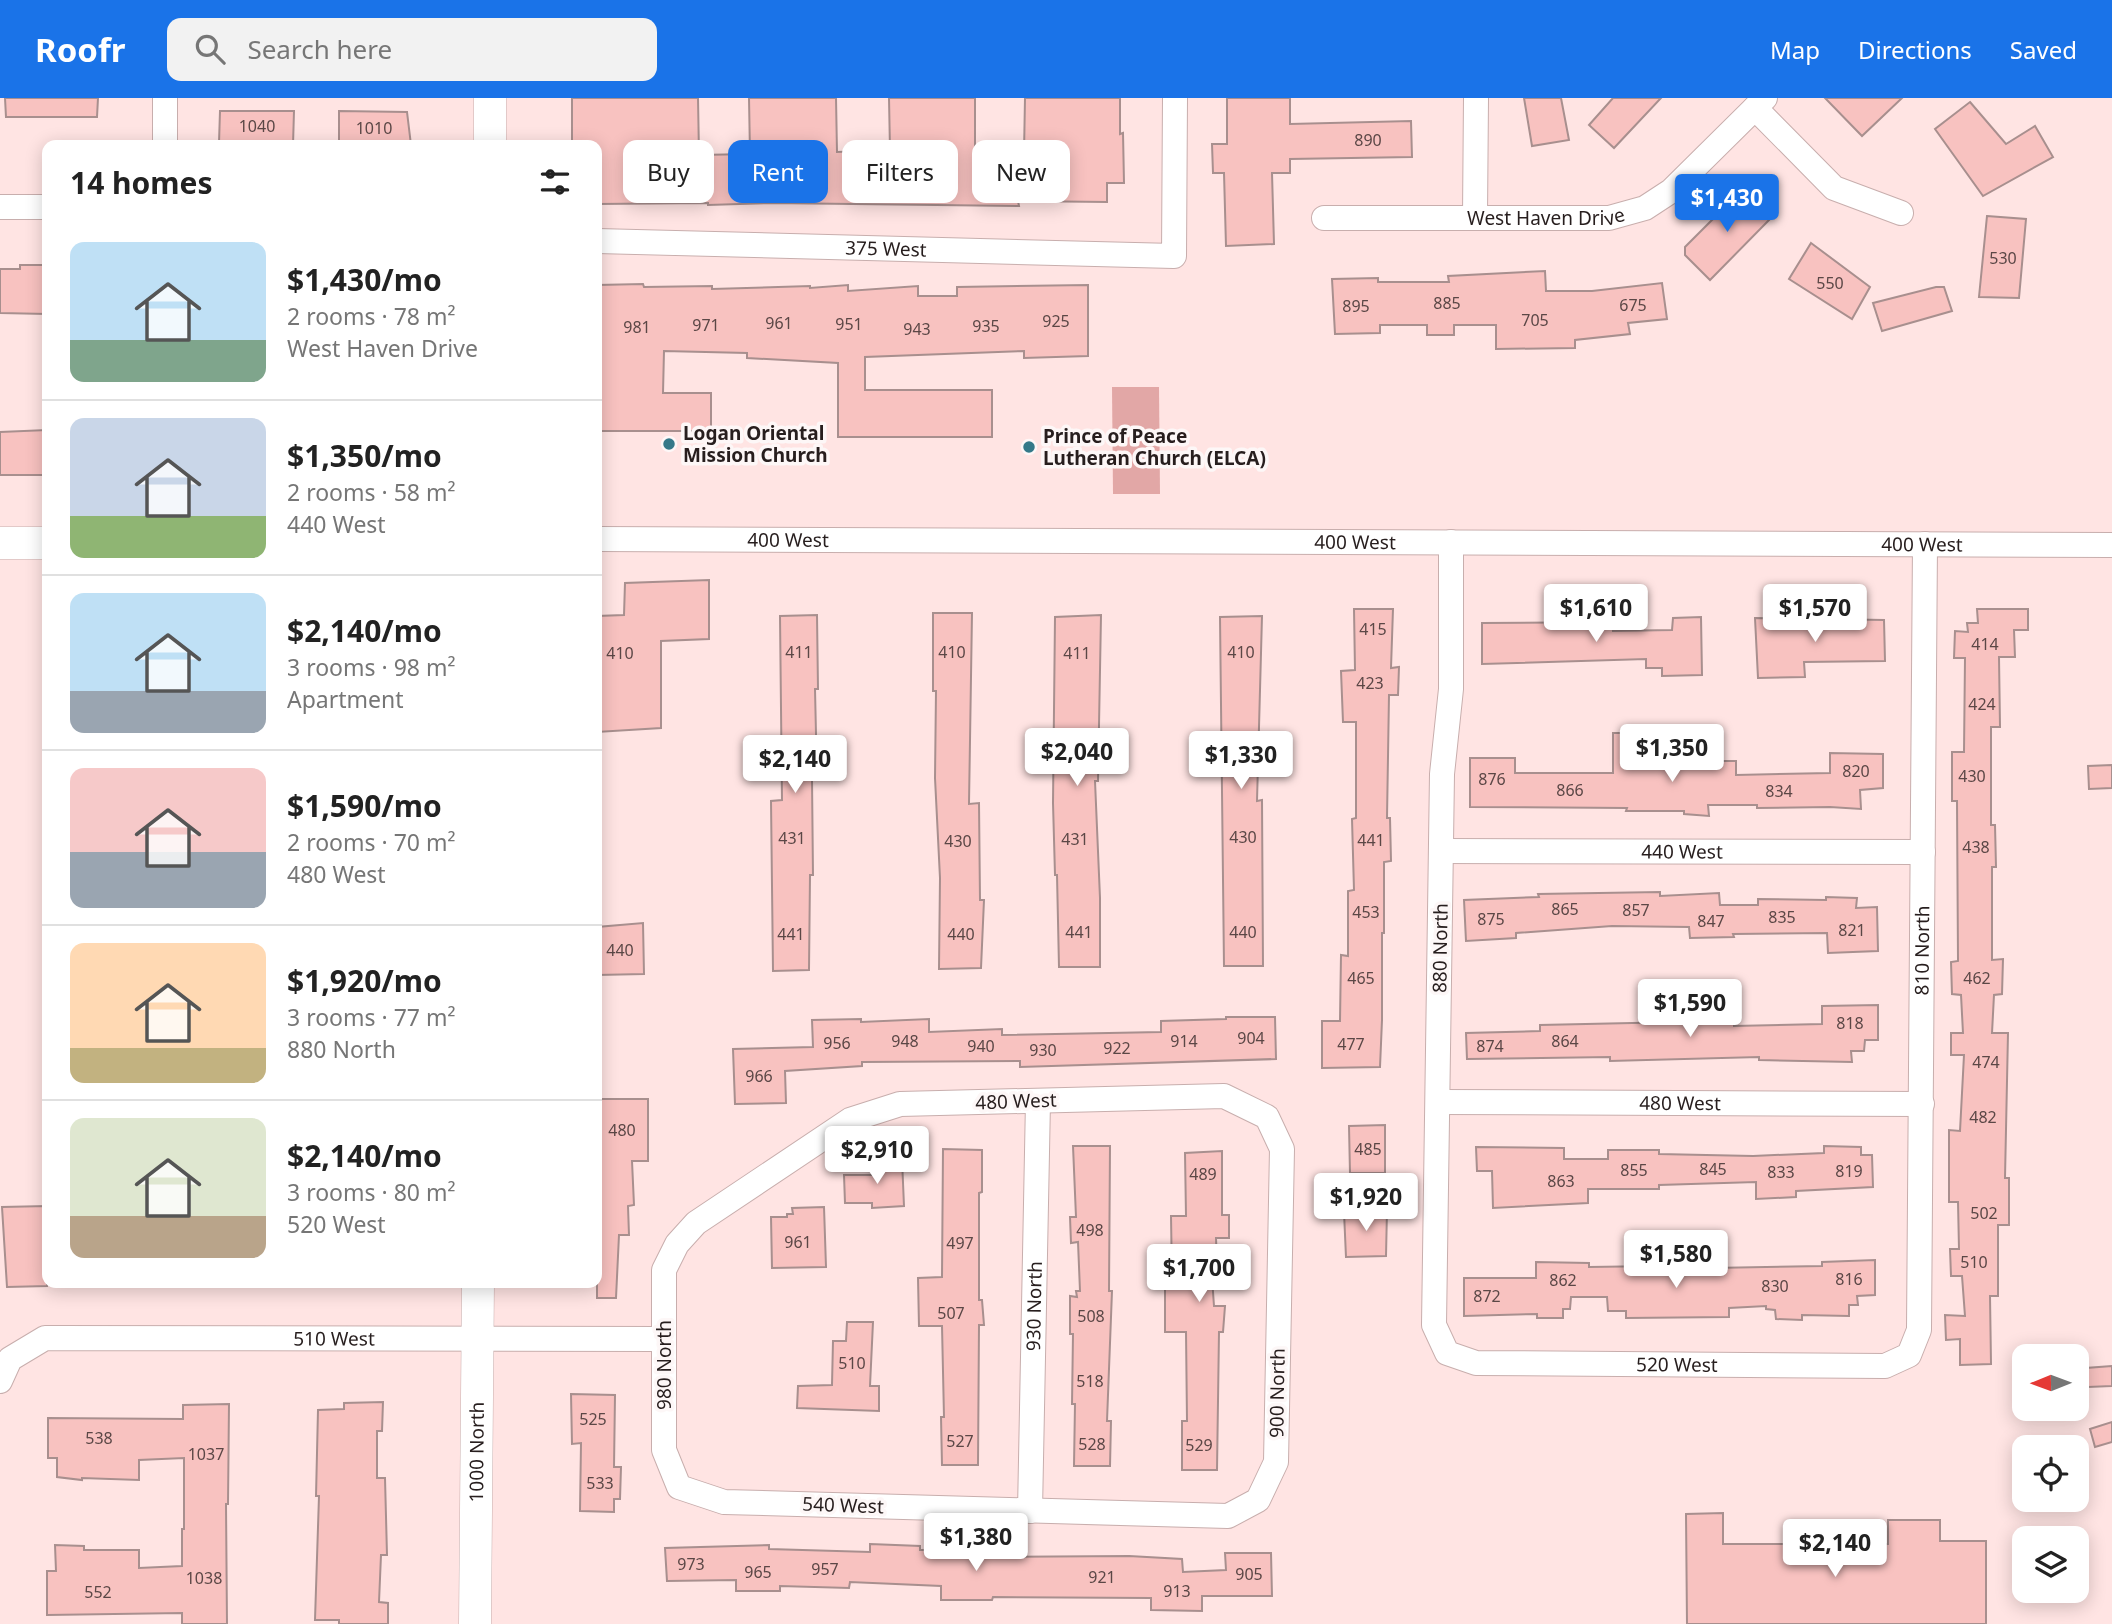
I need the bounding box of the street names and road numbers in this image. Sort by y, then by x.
street label: West Haven Drive [1467,201,1628,232]
street label: 375 West [845,234,927,263]
street label: 400 West [747,527,829,553]
street label: 400 West [1314,529,1396,555]
street label: 400 West [1881,531,1963,557]
street label: 440 West [1641,838,1723,865]
street label: 880 North [1426,903,1454,993]
street label: 810 North [1909,905,1935,996]
street label: 480 West [975,1087,1057,1115]
street label: 480 West [1639,1090,1721,1116]
street label: 930 North [1020,1261,1048,1351]
street label: 980 North [651,1320,677,1410]
street label: 510 West [293,1325,375,1352]
street label: 900 North [1263,1348,1291,1438]
street label: 520 West [1636,1351,1718,1378]
street label: 1000 North [463,1401,490,1503]
street label: 540 West [802,1491,884,1519]

